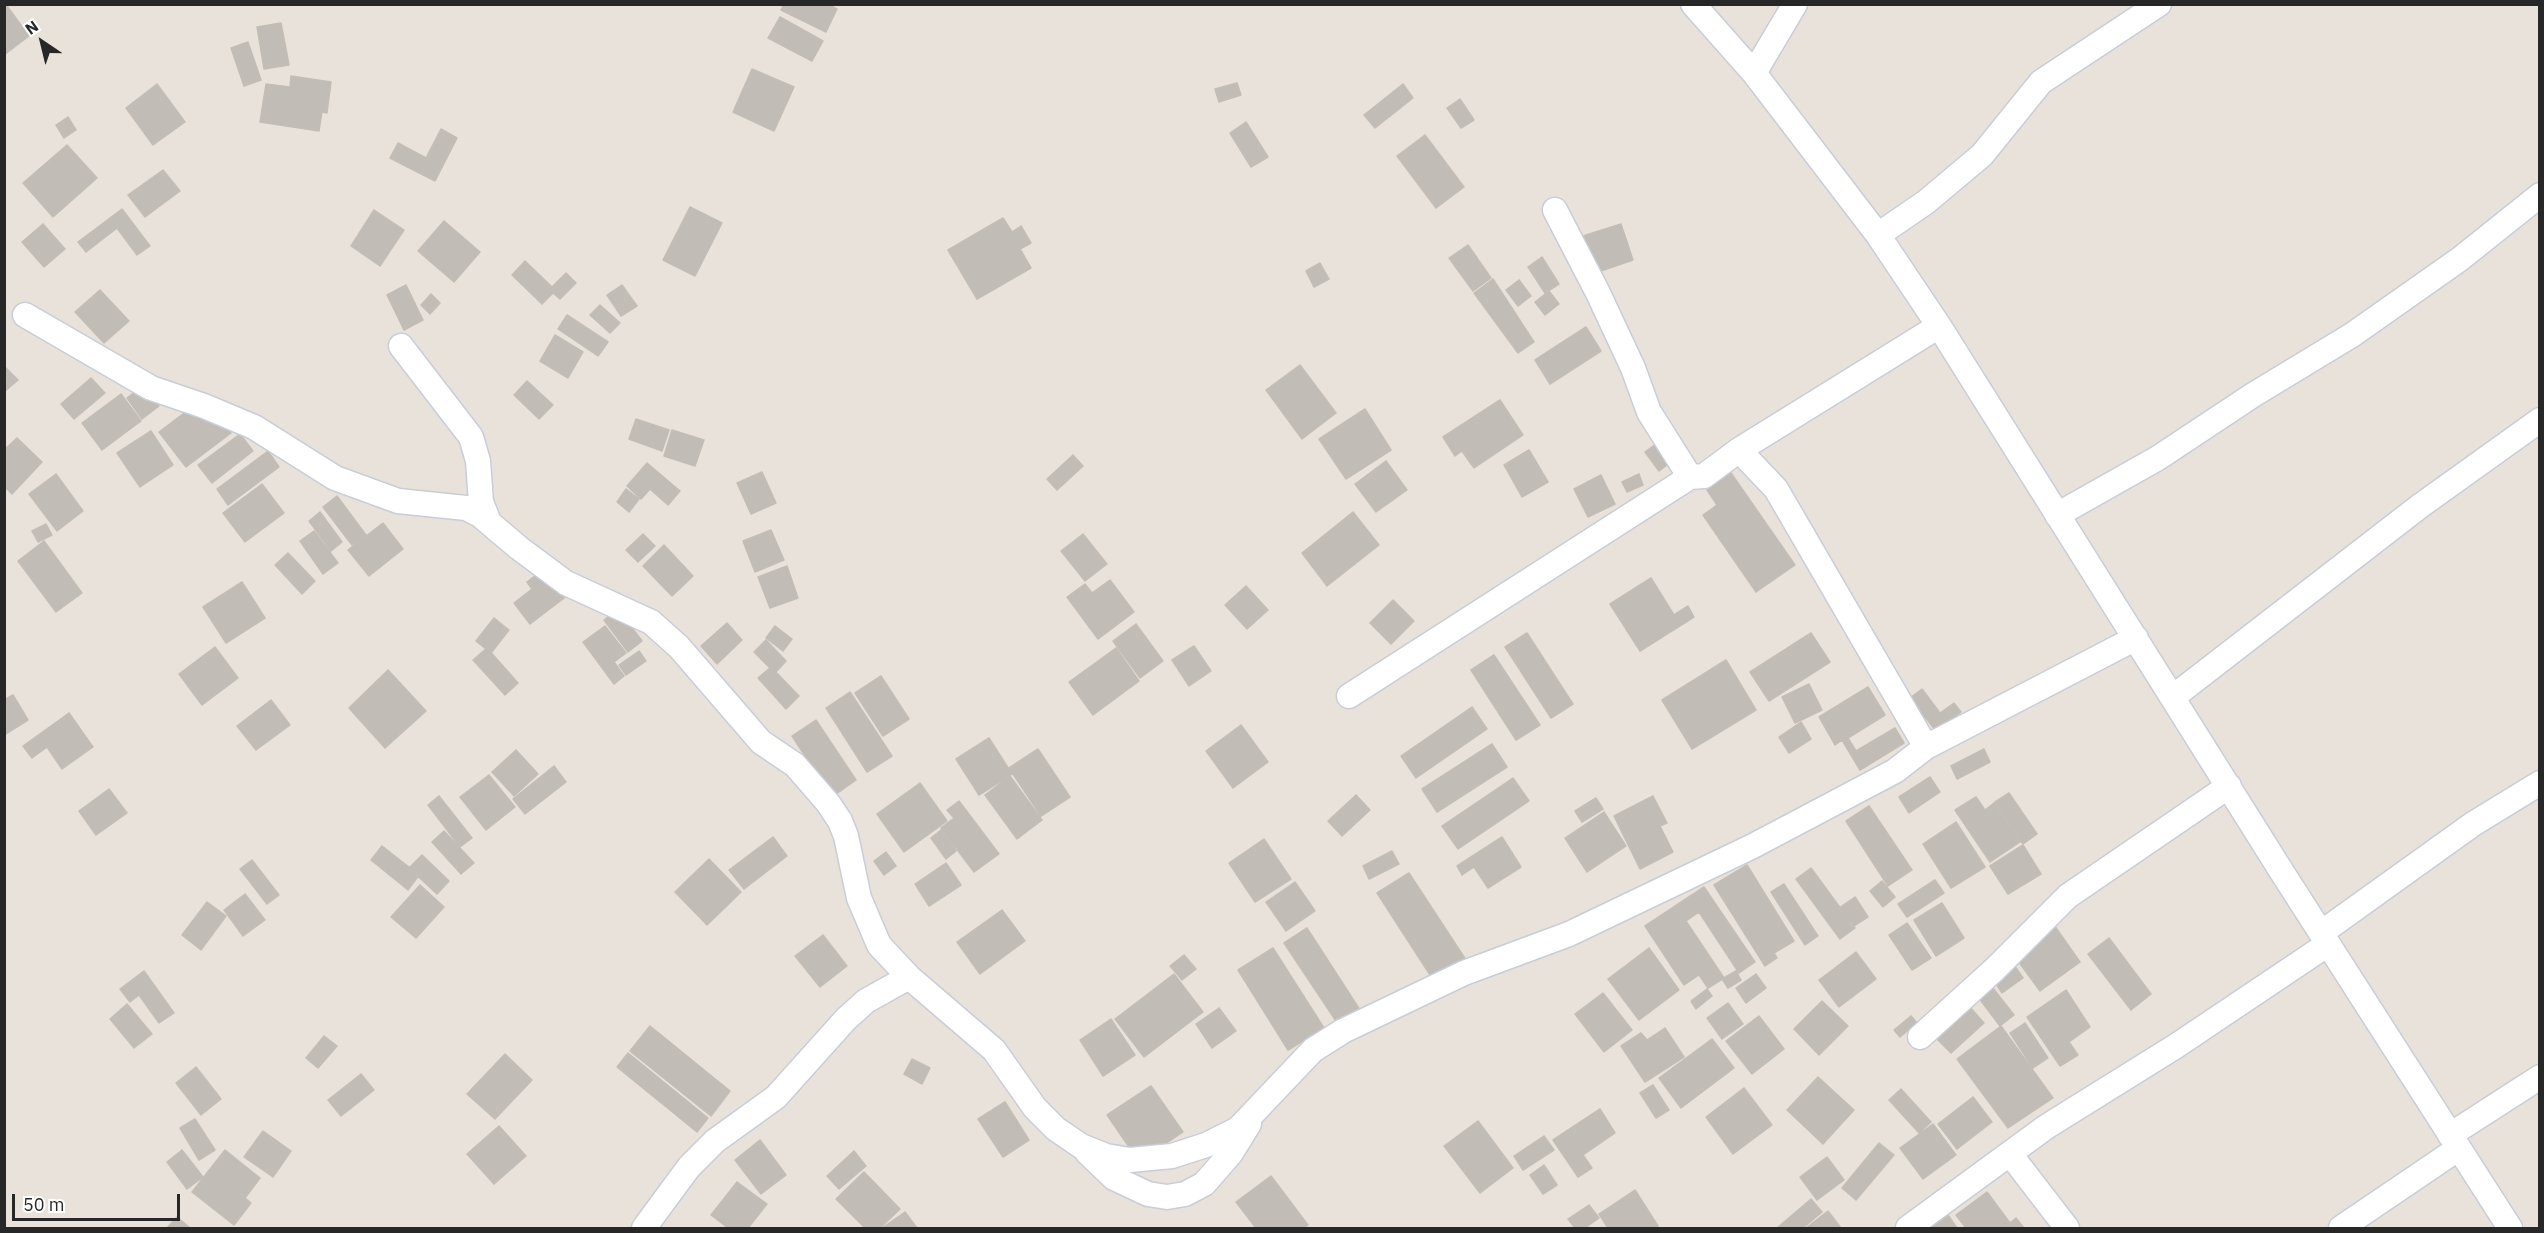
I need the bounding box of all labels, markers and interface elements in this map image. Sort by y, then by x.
north arrow [12,12,72,72]
text: N [21,16,42,39]
scale bar [15,1182,183,1220]
text: 50 m [23,1193,65,1216]

